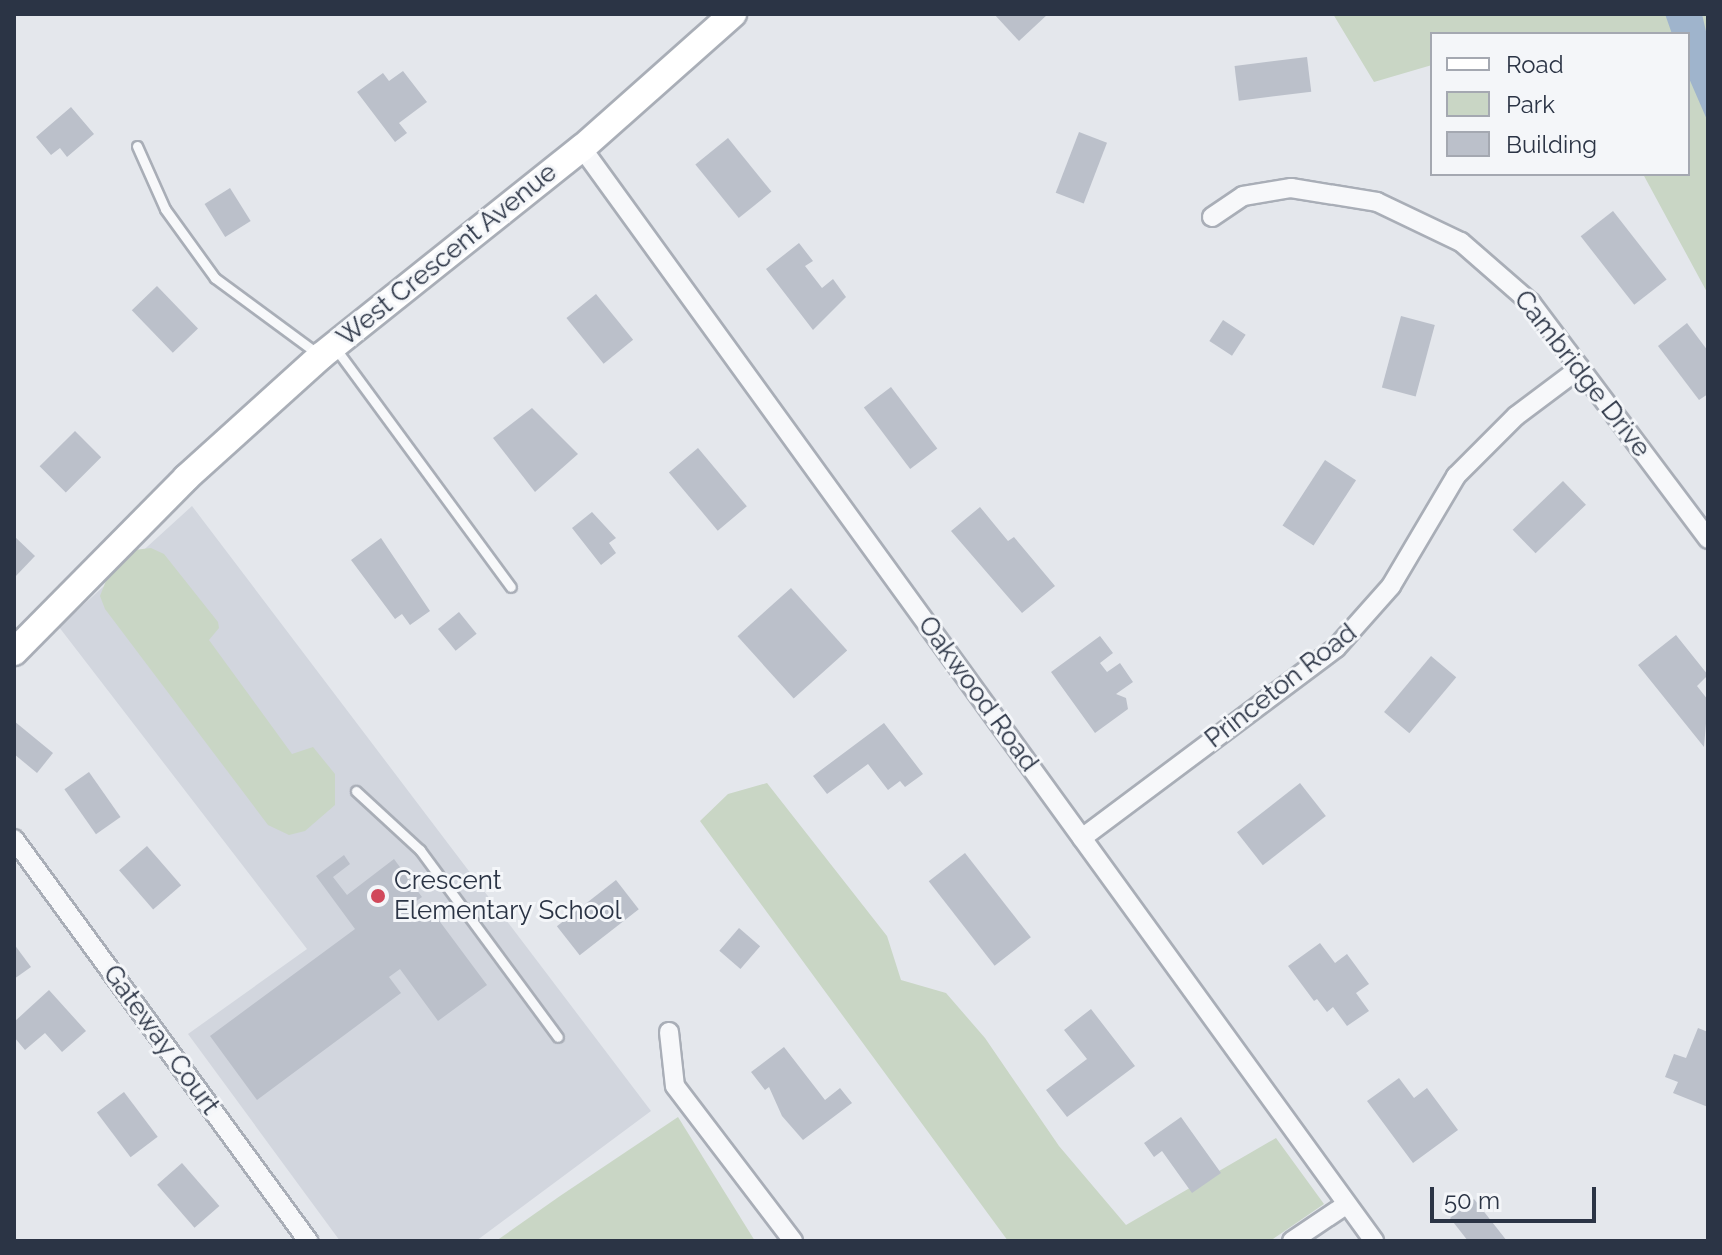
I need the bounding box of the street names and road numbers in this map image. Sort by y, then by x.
street label: West Crescent Avenue [331,157,563,353]
street label: Cambridge Drive [1507,284,1657,464]
street label: Oakwood Road [911,610,1045,778]
street label: Princeton Road [1199,617,1363,755]
street label: Gateway Court [96,959,226,1121]

